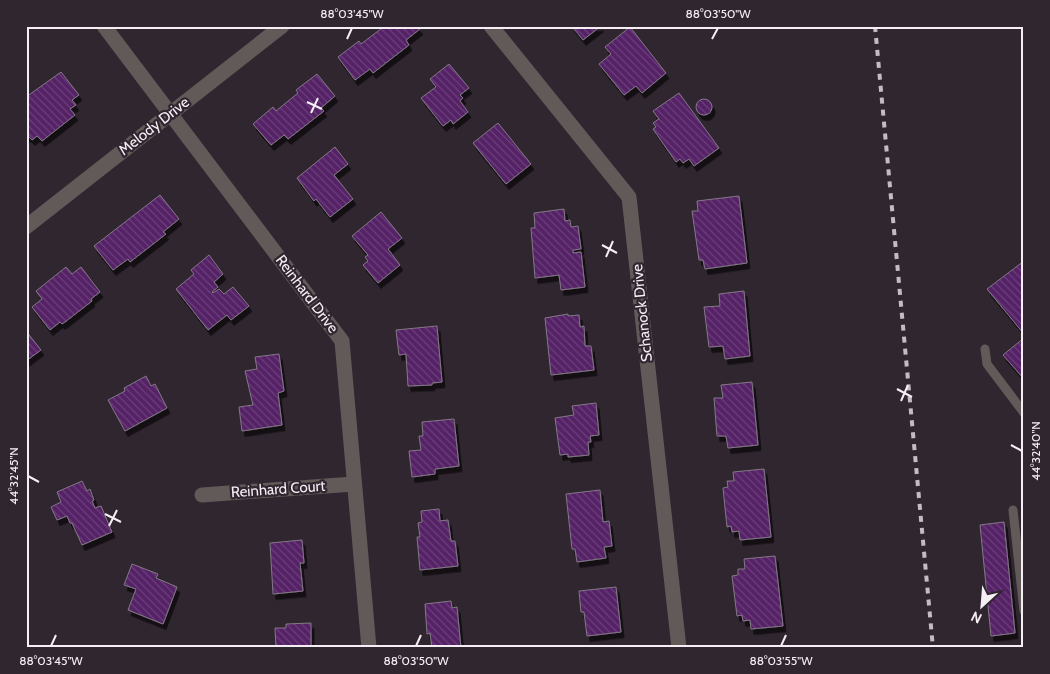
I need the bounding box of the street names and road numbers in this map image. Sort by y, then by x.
street label: Melody Drive [115,93,193,159]
street label: Reinhard Drive [272,251,342,337]
street label: Schanock Drive [628,263,656,363]
street label: Reinhard Court [230,477,326,501]

